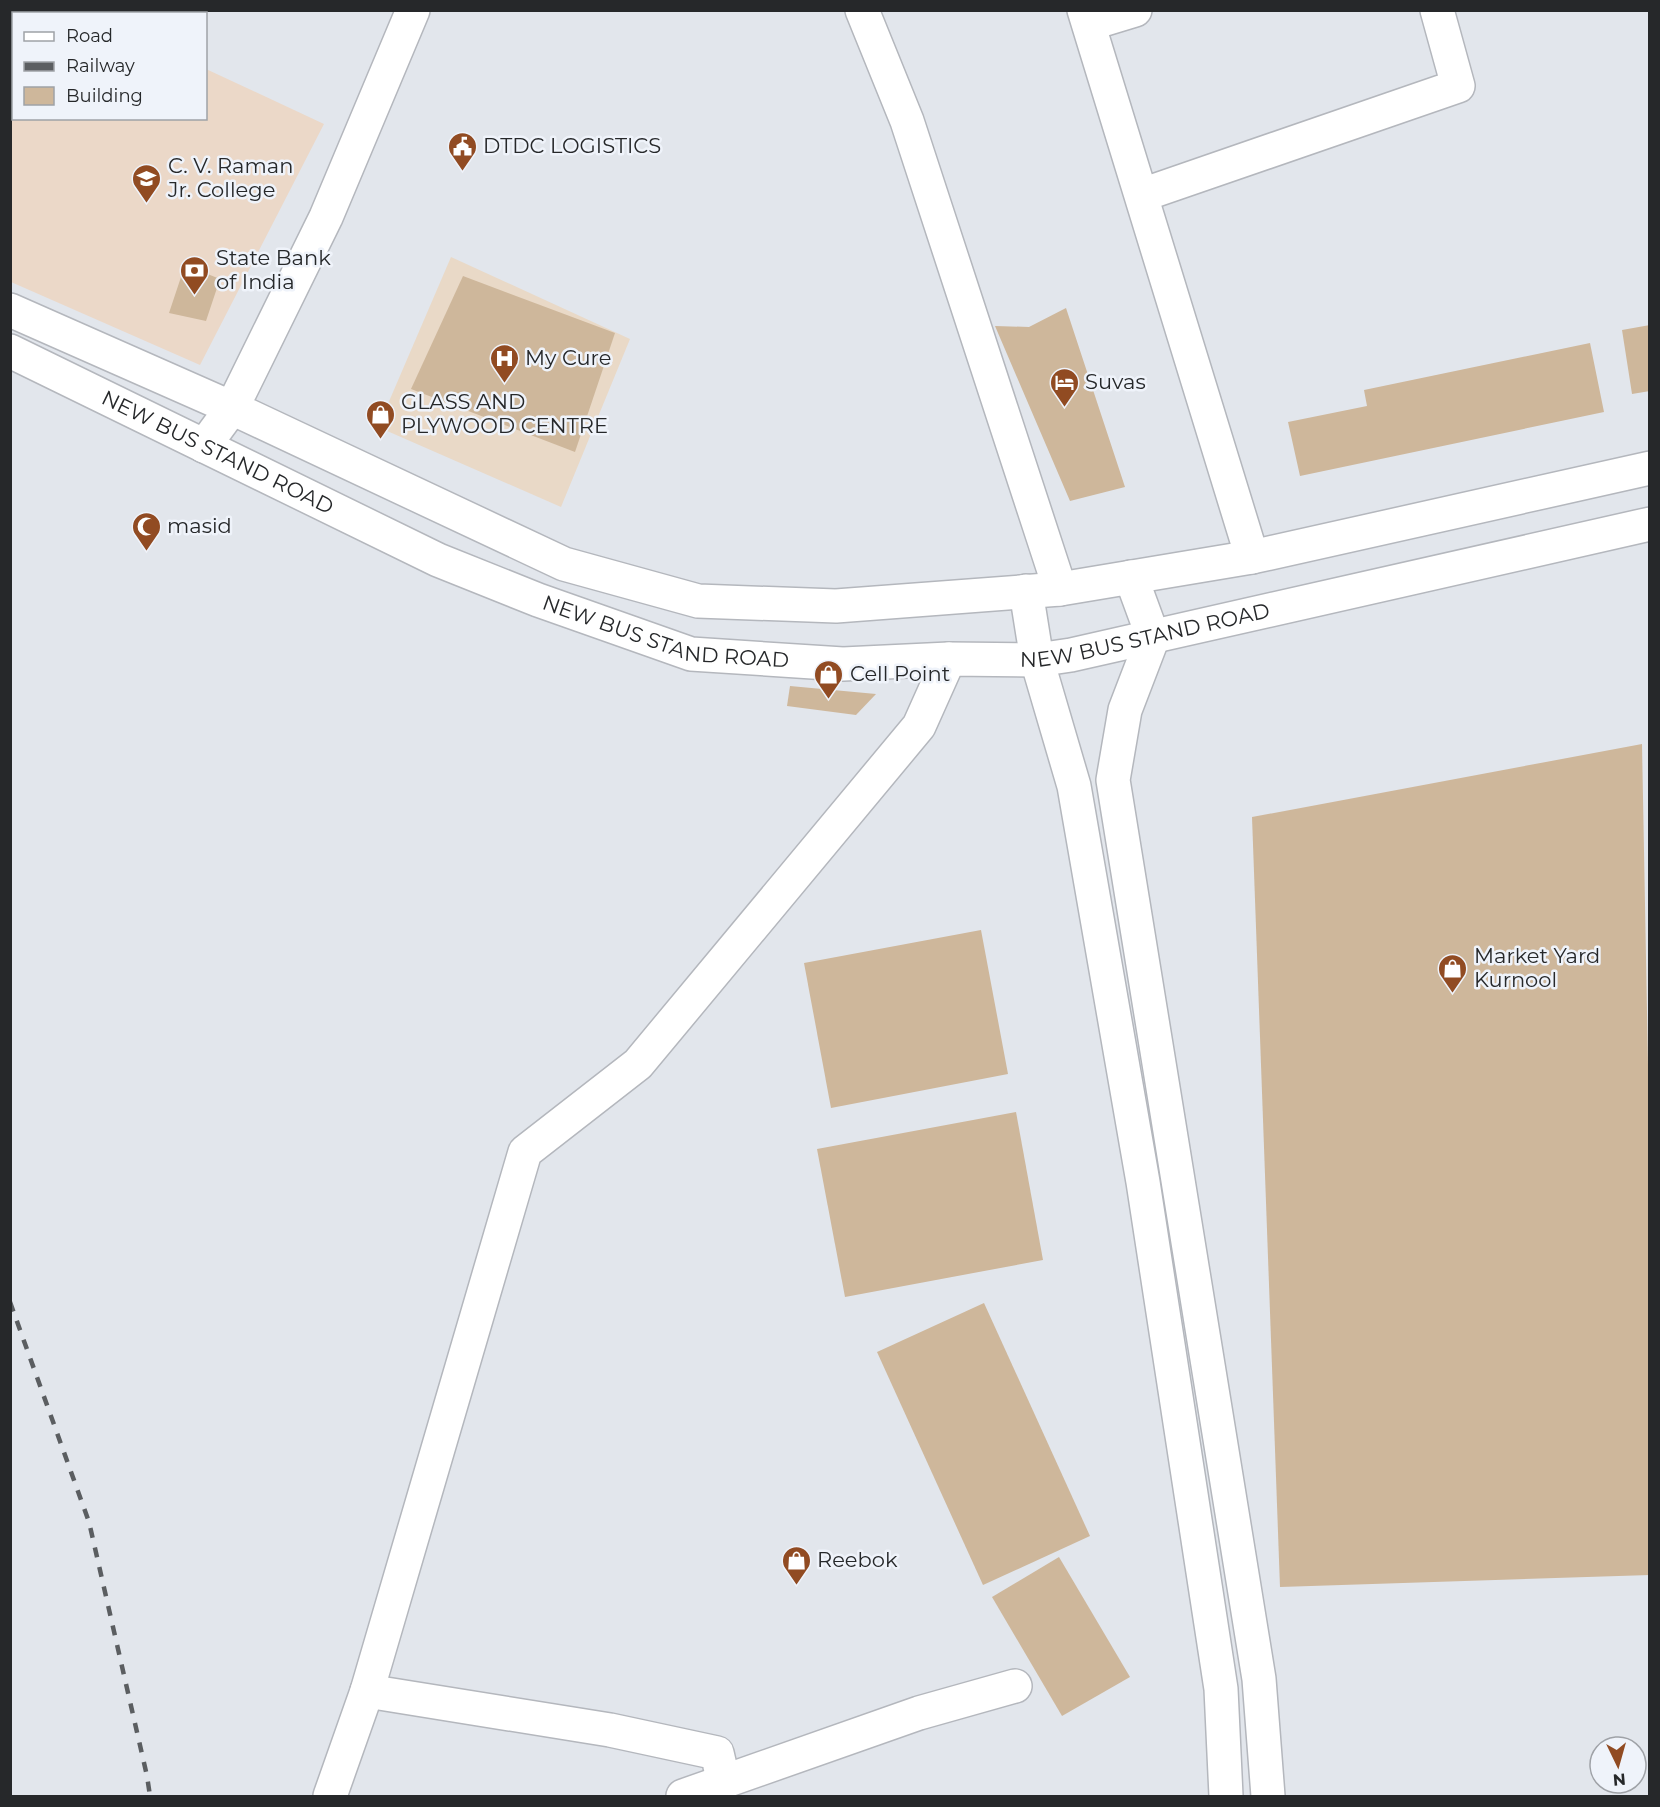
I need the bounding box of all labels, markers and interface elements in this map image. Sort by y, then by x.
legend [12,12,207,120]
text: Road [66,25,113,47]
text: Railway [66,55,135,77]
text: Building [66,85,143,107]
public building icon: DTDC LOGISTICS [446,130,478,172]
place label: DTDC LOGISTICS [483,133,661,158]
place label: C. V. Raman Jr. College [167,153,293,202]
school or university icon: C. V. Raman Jr. College [131,162,163,204]
place label: State Bank of India [216,245,331,294]
bank icon: State Bank of India [179,254,211,296]
hospital icon: My Cure [488,342,520,384]
place label: My Cure [525,345,611,370]
hotel icon: Suvas [1048,366,1080,408]
place label: Suvas [1085,369,1146,394]
street label: NEW BUS STAND ROAD [98,385,338,519]
place label: GLASS AND PLYWOOD CENTRE [401,389,608,438]
shop icon: GLASS AND PLYWOOD CENTRE [364,398,396,440]
mosque icon: masid [130,510,162,552]
place label: masid [167,513,232,538]
street label: NEW BUS STAND ROAD [539,590,790,672]
street label: NEW BUS STAND ROAD [1020,597,1272,672]
shop icon: Cell Point [813,658,845,700]
place label: Cell Point [850,661,950,686]
place label: Market Yard Kurnool [1474,943,1600,992]
shop icon: Market Yard Kurnool [1437,952,1469,994]
shop icon: Reebok [780,1544,812,1586]
place label: Reebok [817,1547,898,1572]
north arrow [1588,1735,1648,1795]
text: N [1612,1769,1627,1789]

